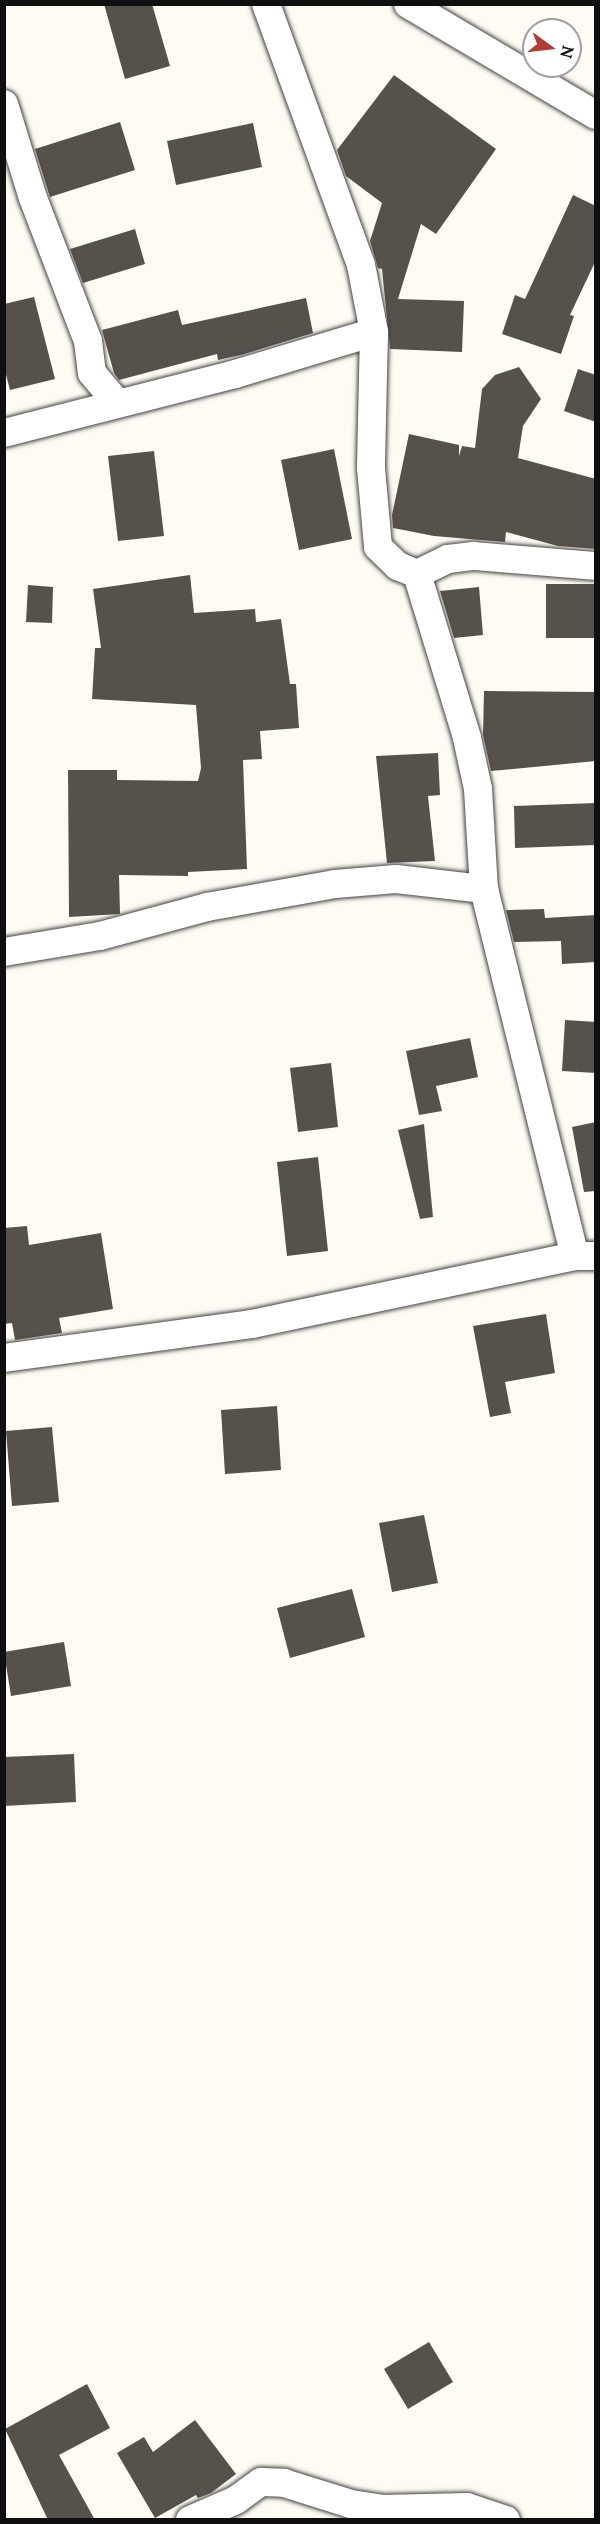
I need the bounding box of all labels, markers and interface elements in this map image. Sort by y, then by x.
north arrow [522,18,582,78]
text: N [556,44,579,61]

